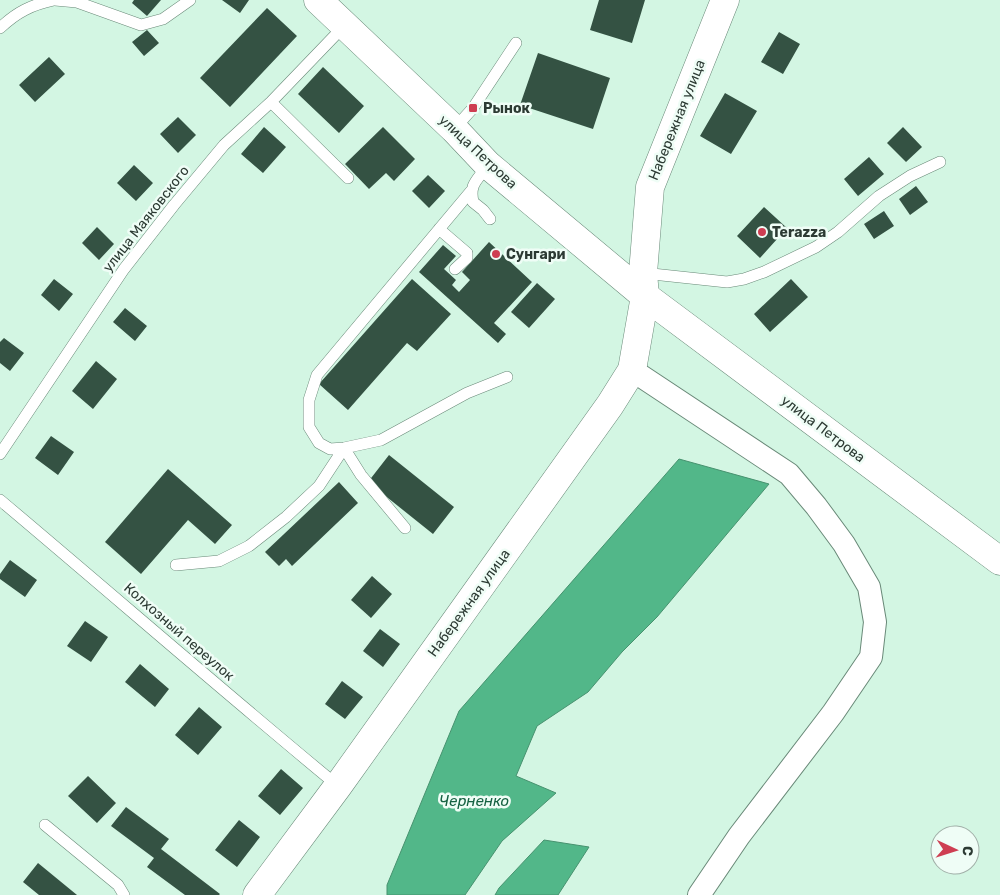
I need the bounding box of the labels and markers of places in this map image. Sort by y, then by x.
place label: Рынок [483,100,530,117]
marker: Рынок [467,102,479,114]
place label: Terazza [772,224,826,241]
marker: Terazza [756,226,768,238]
place label: Сунгари [506,246,566,263]
marker: Сунгари [490,248,502,260]

